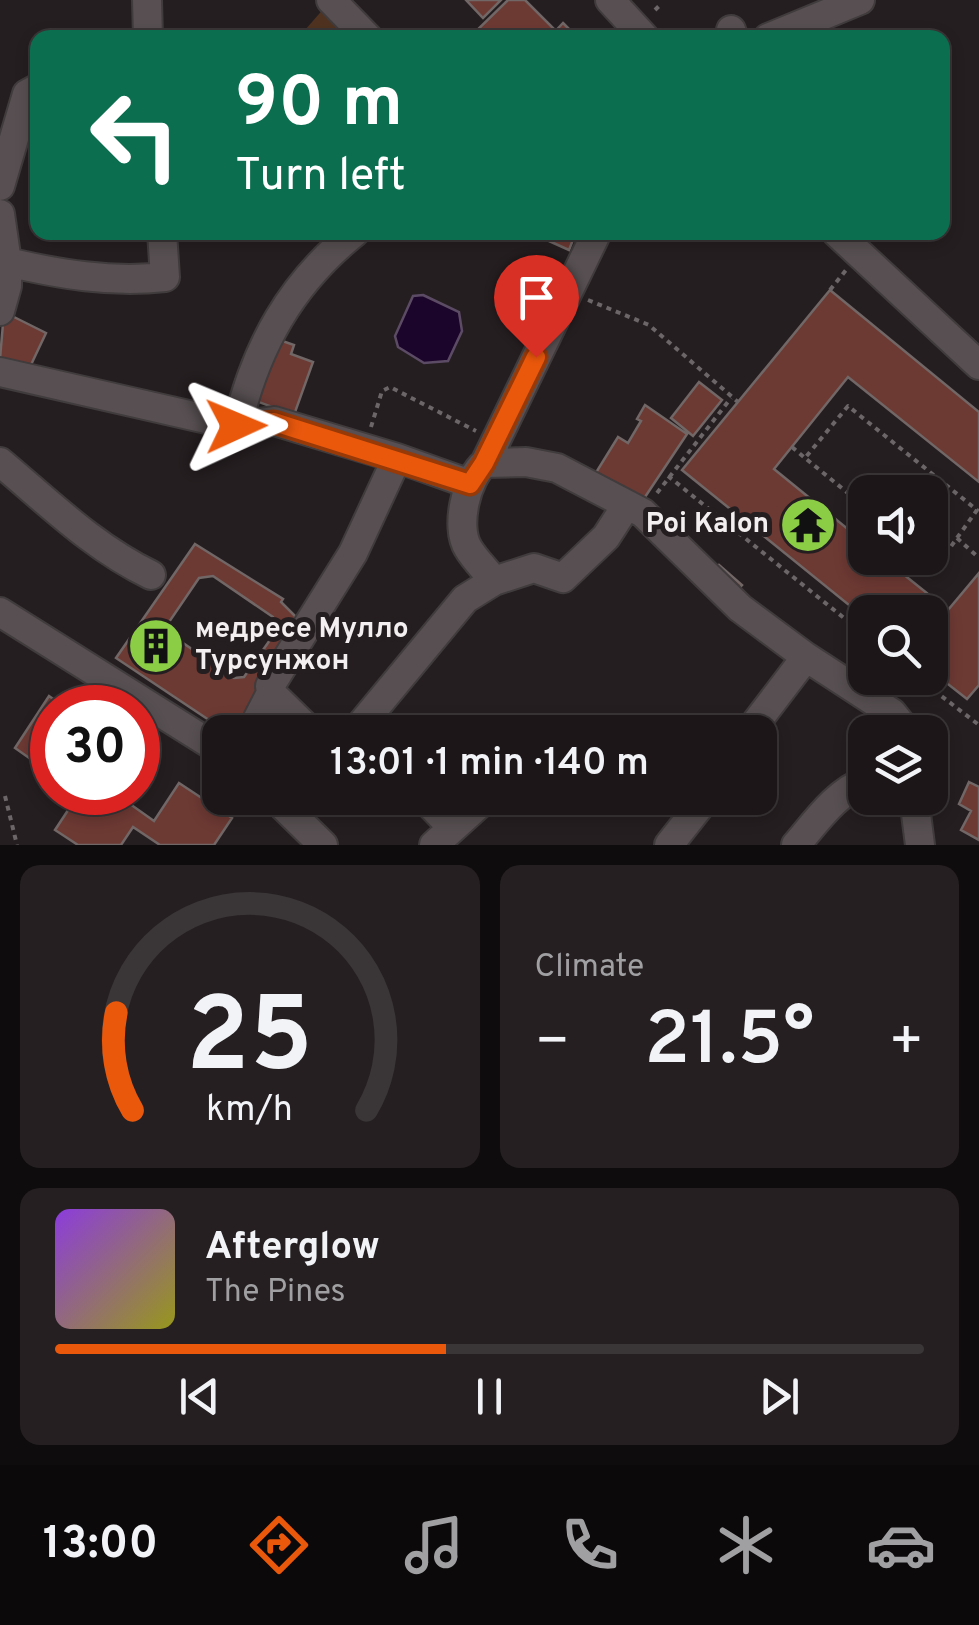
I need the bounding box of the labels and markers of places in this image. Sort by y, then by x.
pin [494,255,579,358]
temple icon: Poi Kalon [778,495,838,555]
place label: Poi Kalon [646,507,769,543]
place label: медресе Мулло Турсунжон [195,612,409,680]
building icon: медресе Мулло Турсунжон [126,616,186,676]

